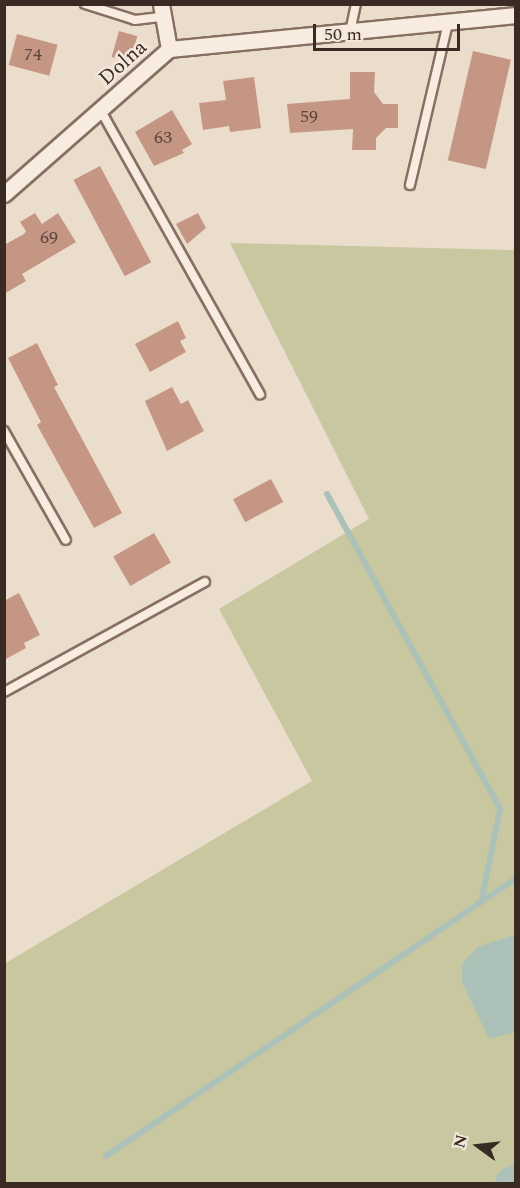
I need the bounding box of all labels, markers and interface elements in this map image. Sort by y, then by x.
scale bar [316,12,463,50]
text: 50 m [324,21,362,48]
street label: Dolna [94,35,152,91]
house number: 74 [24,44,42,66]
house number: 59 [300,106,318,128]
house number: 63 [154,127,172,149]
house number: 69 [40,227,58,249]
north arrow [448,1116,508,1176]
text: N [447,1132,474,1151]

